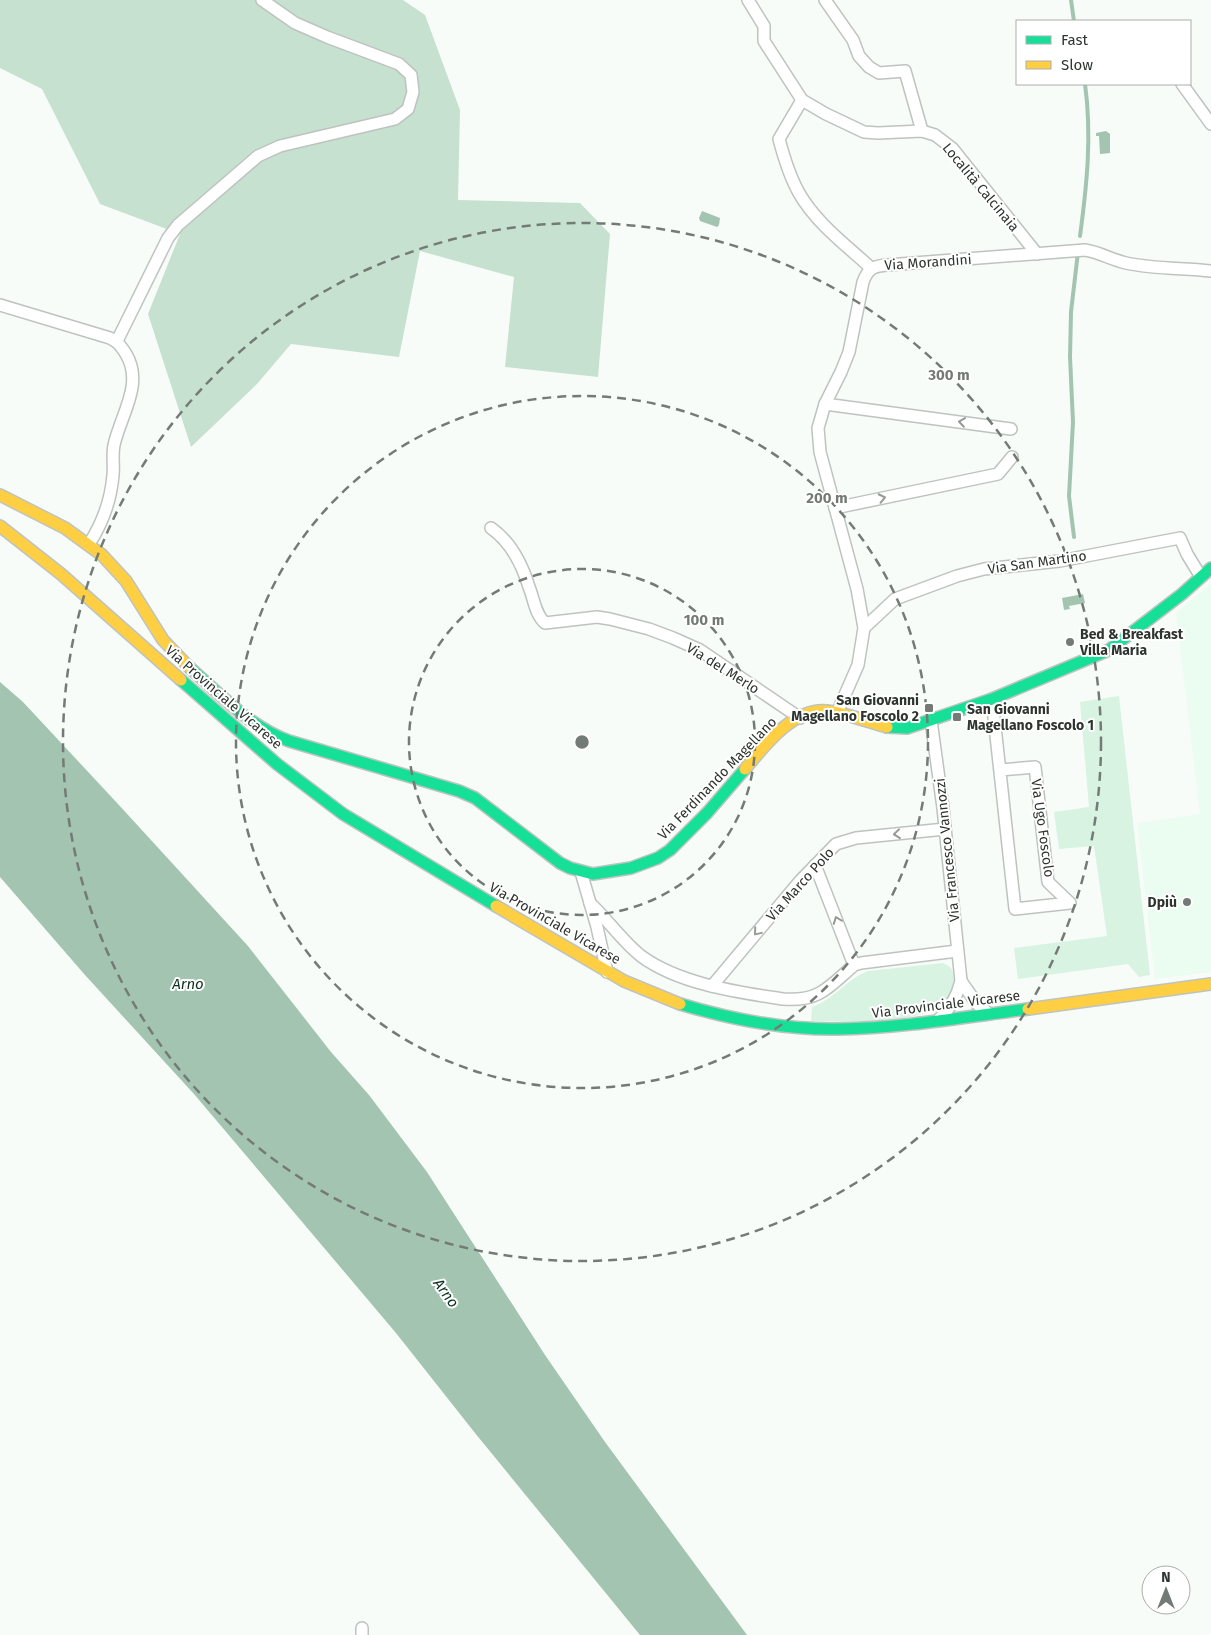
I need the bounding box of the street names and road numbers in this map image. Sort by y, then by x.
street label: Località Calcinaia [939,140,1023,235]
street label: Via Morandini [884,251,972,274]
street label: Via San Martino [987,547,1088,578]
street label: Via del Merlo [683,639,762,698]
street label: Via Provinciale Vicarese [162,642,286,753]
street label: Via Ferdinando Magellano [654,714,780,843]
street label: Via Francesco Vannozzi [931,777,964,923]
street label: Via Ugo Foscolo [1027,778,1058,878]
street label: Via Marco Polo [763,844,838,925]
street label: Via Provinciale Vicarese [486,879,624,968]
street label: Via Provinciale Vicarese [871,987,1021,1022]

